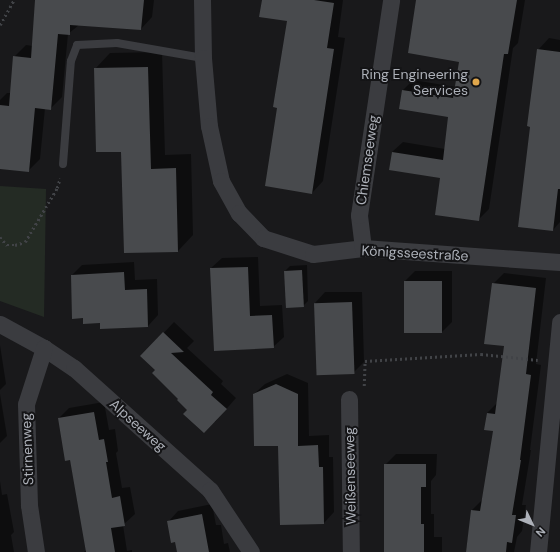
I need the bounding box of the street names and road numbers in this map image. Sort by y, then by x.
street label: Chiemseeweg [352,114,382,206]
street label: Königsseestraße [361,242,469,264]
street label: Alpseeweg [106,395,170,455]
street label: Stirnenweg [17,413,37,485]
street label: Weißenseeweg [341,427,359,525]

